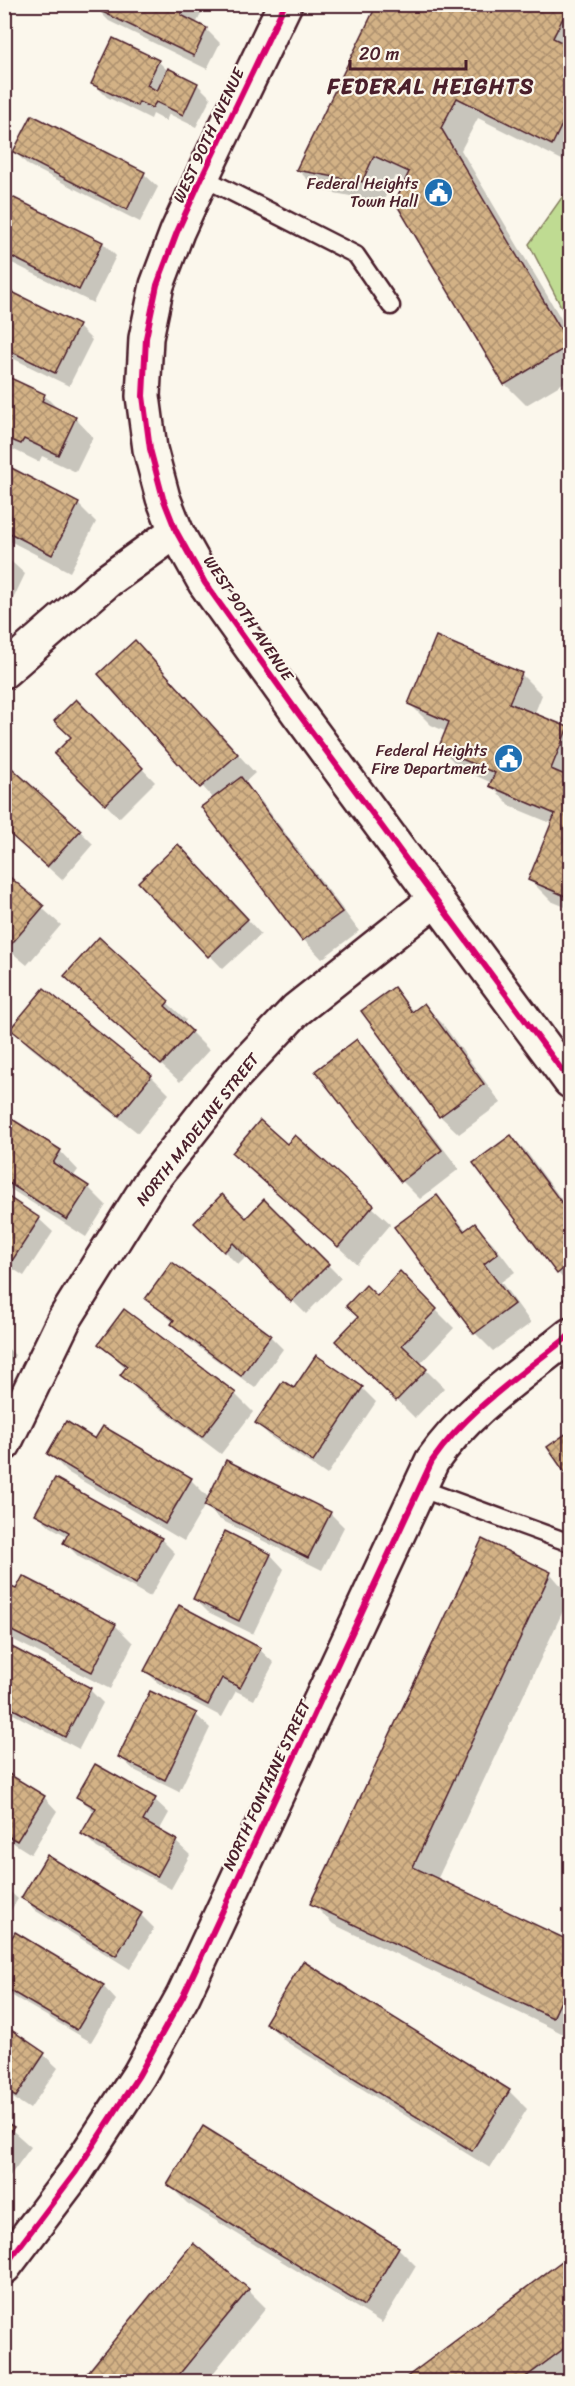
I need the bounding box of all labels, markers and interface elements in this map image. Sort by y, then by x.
scale bar [350,33,466,71]
text: 20 m [359,38,399,70]
street label: WEST 90TH AVENUE [164,62,253,208]
district label: FEDERAL HEIGHTS [326,67,535,106]
place label: Federal Heights Town Hall [307,169,419,216]
public building icon: Federal Heights Town Hall [423,176,455,208]
street label: WEST 90TH AVENUE [196,549,302,688]
place label: Federal Heights Fire Department [371,736,488,783]
public building icon: Federal Heights Fire Department [492,743,524,775]
street label: NORTH MADELINE STREET [128,1045,267,1212]
street label: NORTH FONTAINE STREET [214,1694,319,1876]

